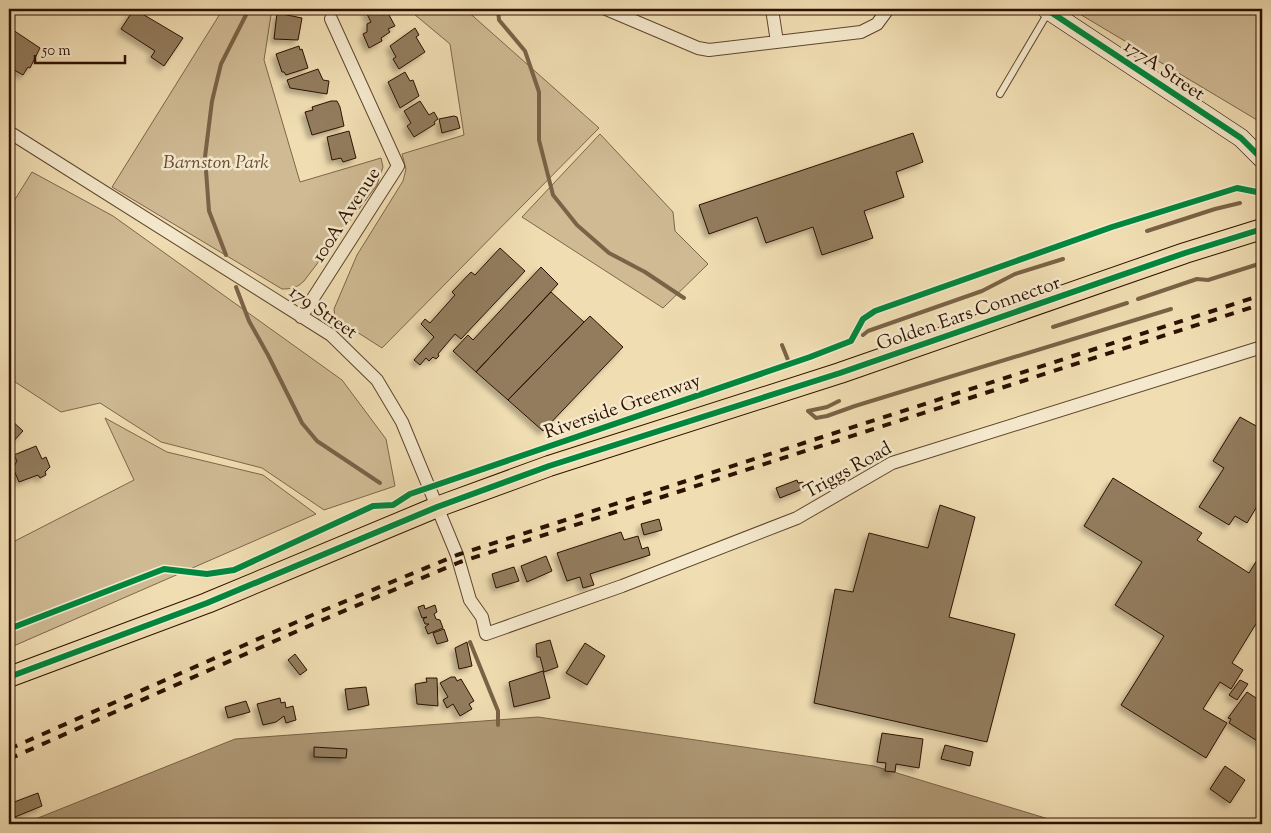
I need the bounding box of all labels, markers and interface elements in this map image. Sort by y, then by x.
scale bar [35,32,125,64]
street label: 177A Street [1118,34,1210,108]
text: 50 m [41,41,71,62]
park label: Barnston Park [163,150,269,177]
street label: 100A Avenue [306,162,388,268]
street label: Golden Ears Connector [873,270,1064,359]
street label: 179 Street [283,280,363,347]
street label: Riverside Greenway [541,368,705,447]
street label: Triggs Road [799,436,897,506]

